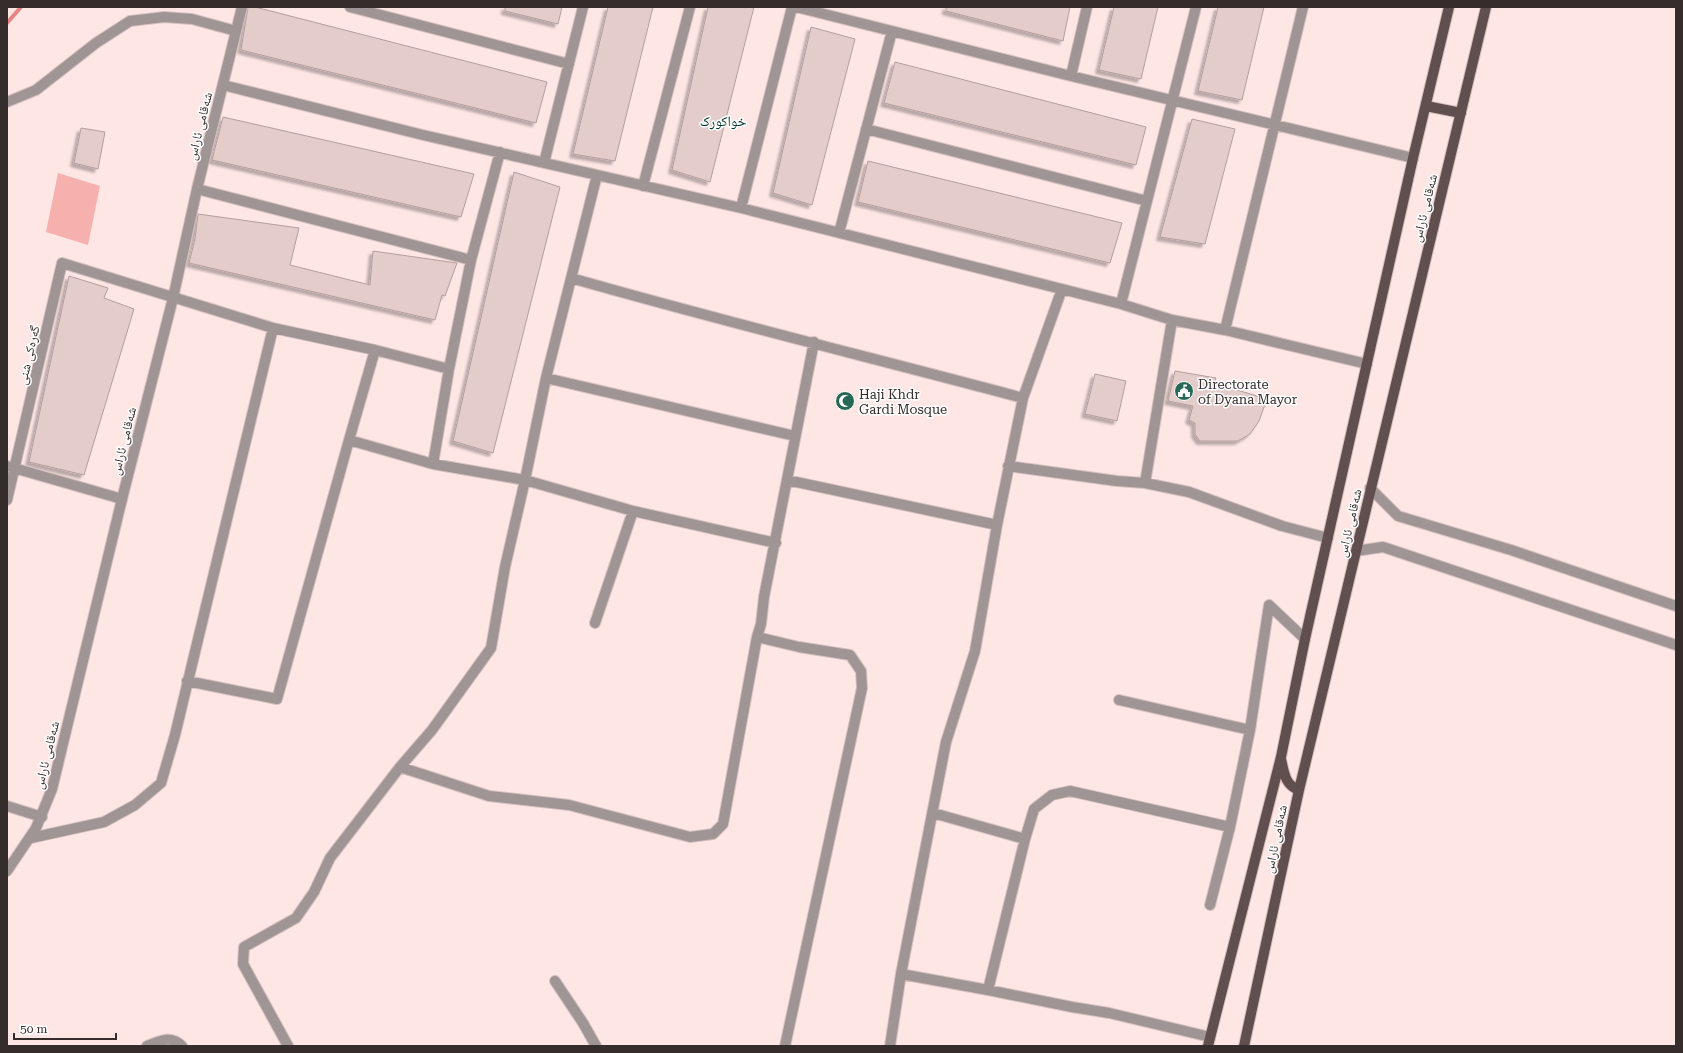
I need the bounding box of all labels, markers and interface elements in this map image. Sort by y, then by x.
street label: شەقامی ئاراس [184,91,216,162]
district label: خواکورک [700,113,746,130]
street label: شەقامی ئاراس [1409,173,1441,244]
street label: گەرەکی شنی [14,323,44,386]
place label: Directorate of Dyana Mayor [1198,377,1298,407]
public building icon: Directorate of Dyana Mayor [1173,380,1195,402]
place label: Haji Khdr Gardi Mosque [859,387,947,417]
mosque icon: Haji Khdr Gardi Mosque [834,390,856,412]
street label: شەقامی ئاراس [108,406,140,477]
street label: شەقامی ئاراس [1334,488,1366,559]
street label: شەقامی ئاراس [31,720,63,791]
street label: شەقامی ئاراس [1261,804,1291,875]
scale bar [14,1015,116,1041]
text: 50 m [20,1022,47,1036]

